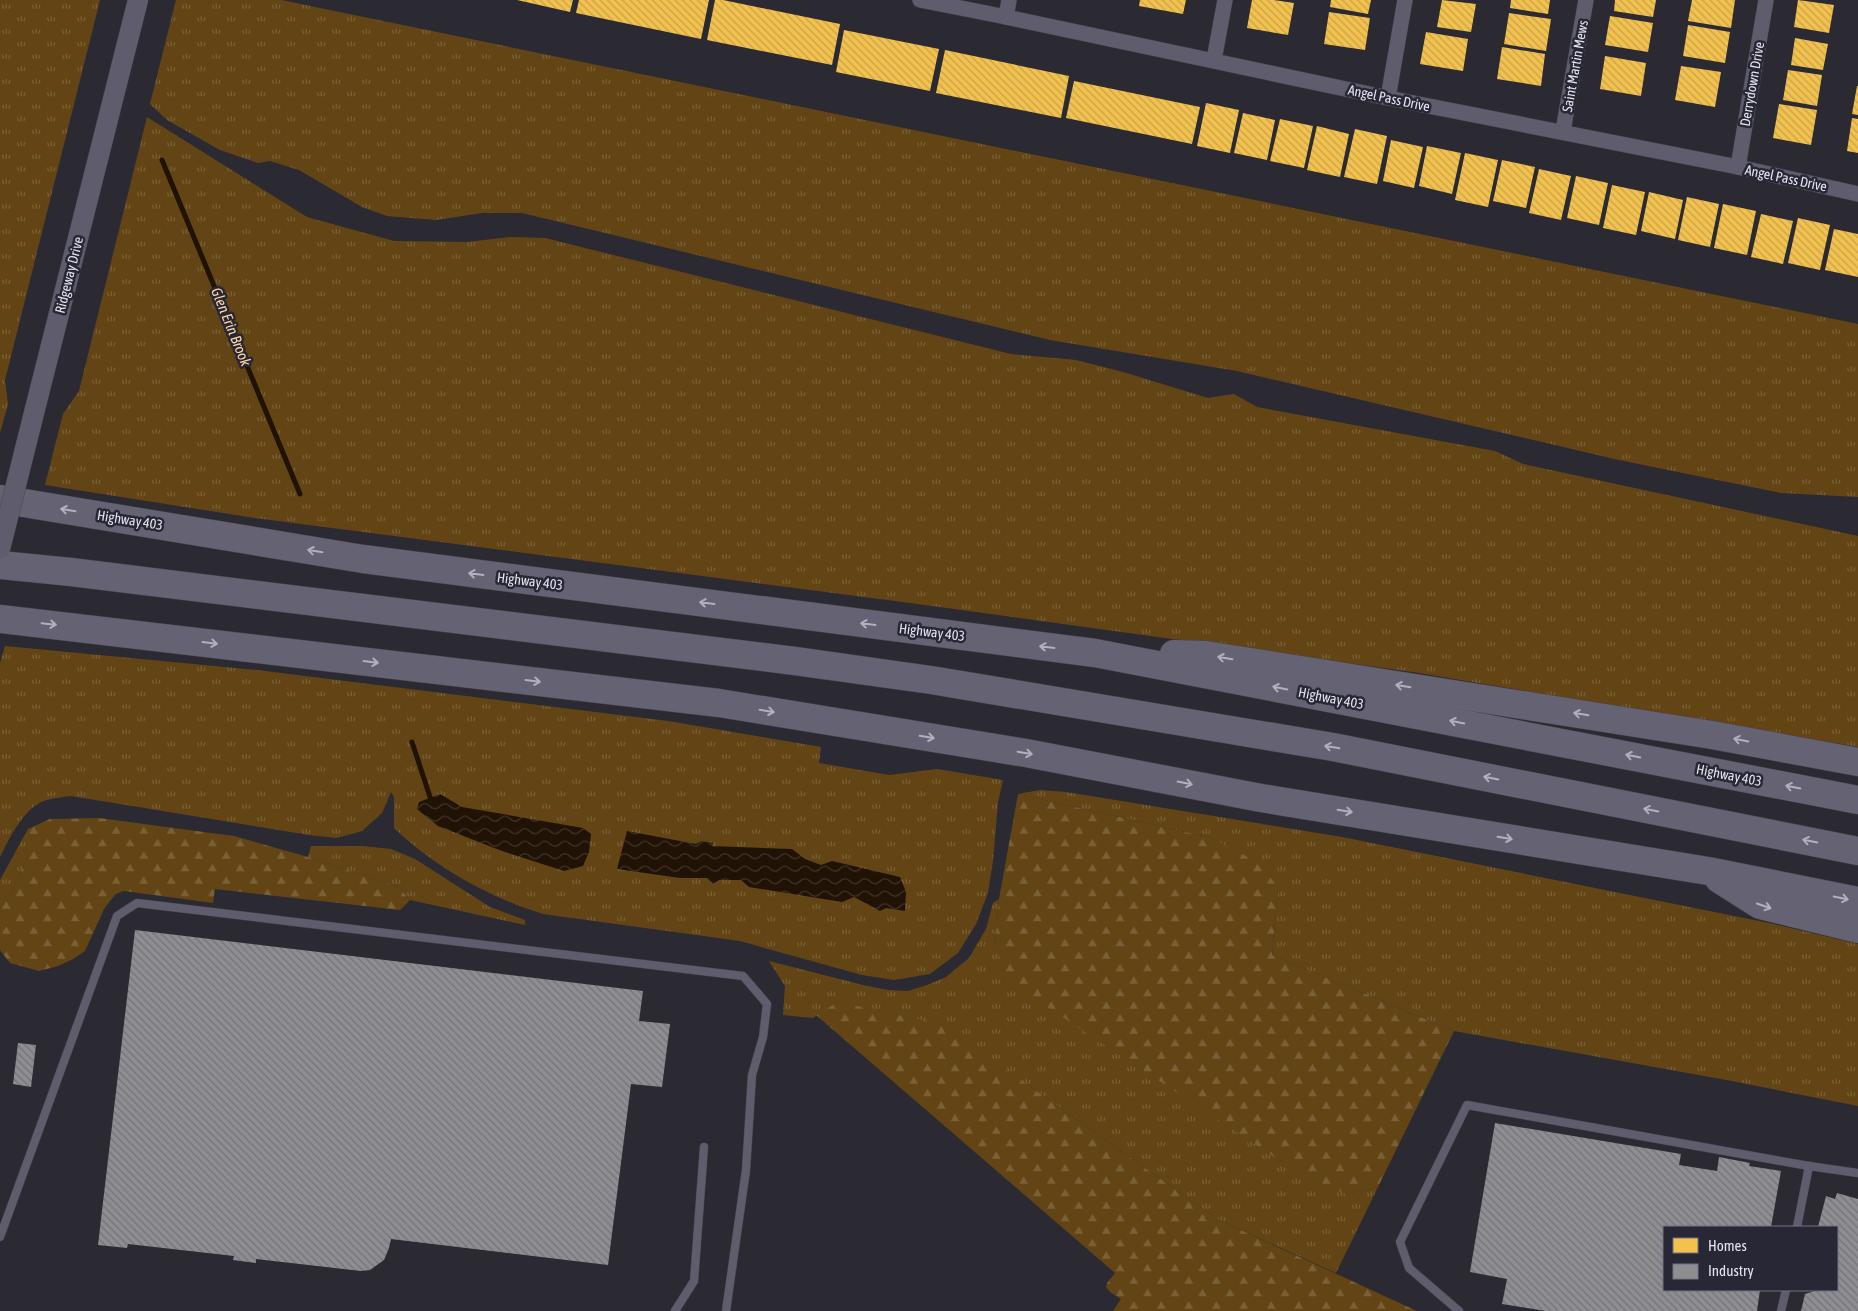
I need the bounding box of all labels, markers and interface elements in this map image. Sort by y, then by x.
street label: Saint Martin Mews [1559,19,1591,113]
street label: Derrydown Drive [1737,41,1767,127]
street label: Angel Pass Drive [1347,81,1431,115]
street label: Angel Pass Drive [1744,161,1828,195]
street label: Ridgeway Drive [52,235,86,315]
water label: Glen Erin Brook [208,285,255,369]
one-way arrow [60,505,76,515]
street label: Highway 403 [96,507,164,533]
one-way arrow [307,546,323,556]
one-way arrow [469,569,485,579]
street label: Highway 403 [496,569,564,593]
one-way arrow [699,598,715,608]
one-way arrow [40,619,56,629]
one-way arrow [860,619,876,629]
street label: Highway 403 [898,620,966,644]
one-way arrow [202,638,218,648]
one-way arrow [1039,642,1055,652]
one-way arrow [1218,652,1234,662]
one-way arrow [363,657,379,667]
one-way arrow [524,676,540,686]
one-way arrow [1396,680,1412,690]
one-way arrow [1272,683,1288,692]
street label: Highway 403 [1297,684,1365,712]
one-way arrow [758,706,774,716]
one-way arrow [1573,709,1589,719]
one-way arrow [1449,717,1465,726]
one-way arrow [919,733,935,743]
one-way arrow [1734,735,1750,745]
one-way arrow [1324,741,1340,751]
one-way arrow [1017,749,1033,759]
one-way arrow [1626,751,1642,761]
street label: Highway 403 [1695,761,1763,789]
one-way arrow [1484,773,1500,782]
one-way arrow [1177,779,1193,789]
one-way arrow [1785,782,1801,792]
one-way arrow [1643,804,1659,814]
one-way arrow [1337,807,1353,817]
one-way arrow [1497,833,1513,843]
one-way arrow [1803,836,1819,845]
one-way arrow [1833,893,1849,903]
one-way arrow [1756,901,1772,911]
legend [1663,1226,1838,1291]
text: Homes [1708,1237,1747,1254]
text: Industry [1708,1262,1754,1279]

